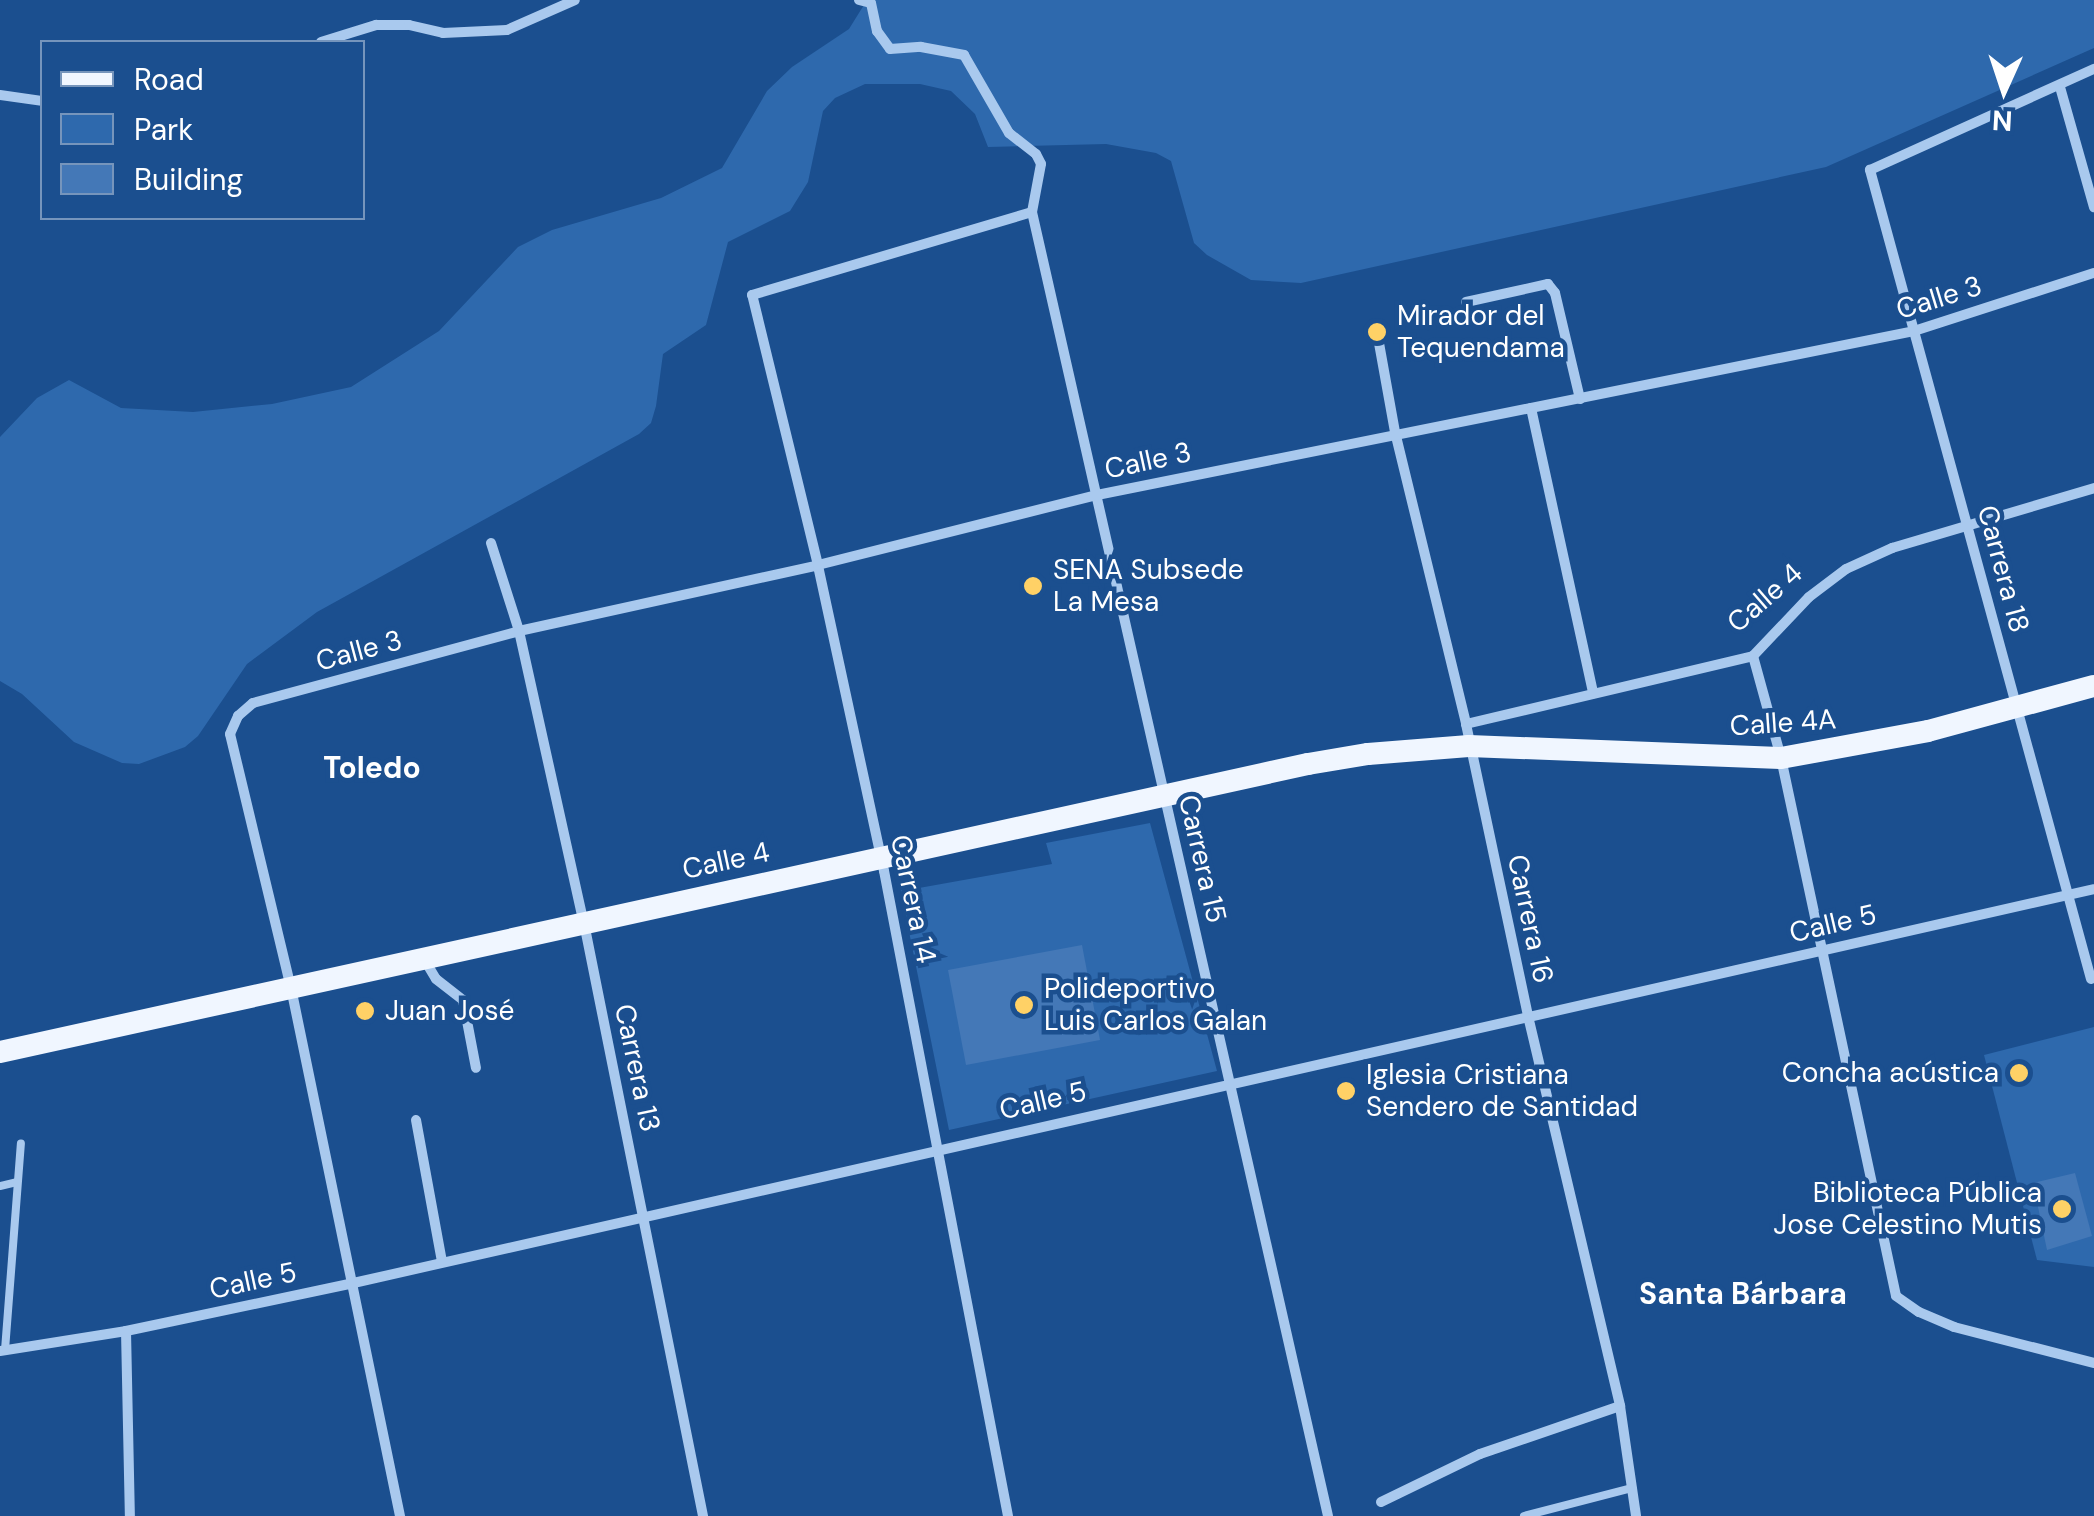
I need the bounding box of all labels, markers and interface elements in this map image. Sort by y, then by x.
legend [40,40,365,220]
north arrow [1954,40,2054,140]
text: Road [134,60,204,99]
text: N [1991,101,2014,139]
text: Park [134,110,193,149]
text: Building [134,160,243,199]
street label: Calle 3 [1892,269,1986,327]
place label: Mirador del Tequendama [1397,299,1565,365]
marker: Mirador del Tequendama [1366,321,1388,343]
street label: Calle 3 [1102,435,1194,487]
street label: Carrera 18 [1970,502,2036,636]
place label: SENA Subsede La Mesa [1053,553,1244,619]
street label: Calle 4 [1721,556,1809,640]
marker: SENA Subsede La Mesa [1022,575,1044,597]
street label: Calle 3 [312,623,406,679]
street label: Calle 4A [1729,703,1837,743]
district label: Toledo [323,750,421,786]
street label: Carrera 15 [1171,792,1233,926]
street label: Carrera 14 [883,832,943,966]
street label: Calle 4 [679,835,773,887]
street label: Carrera 16 [1500,852,1560,986]
street label: Calle 5 [1786,898,1880,950]
place label: Polideportivo Luis Carlos Galan [1044,972,1267,1038]
place label: Juan José [385,994,514,1028]
marker: Polideportivo Luis Carlos Galan [1013,994,1035,1016]
marker: Juan José [354,1000,376,1022]
street label: Carrera 13 [607,1001,667,1135]
place label: Concha acústica [1782,1056,1999,1090]
place label: Iglesia Cristiana Sendero de Santidad [1366,1058,1638,1124]
marker: Concha acústica [2008,1062,2030,1084]
street label: Calle 5 [996,1075,1090,1127]
marker: Iglesia Cristiana Sendero de Santidad [1335,1080,1357,1102]
place label: Biblioteca Pública Jose Celestino Mutis [1773,1176,2042,1242]
marker: Biblioteca Pública Jose Celestino Mutis [2051,1198,2073,1220]
street label: Calle 5 [206,1255,300,1307]
district label: Santa Bárbara [1639,1276,1847,1312]

